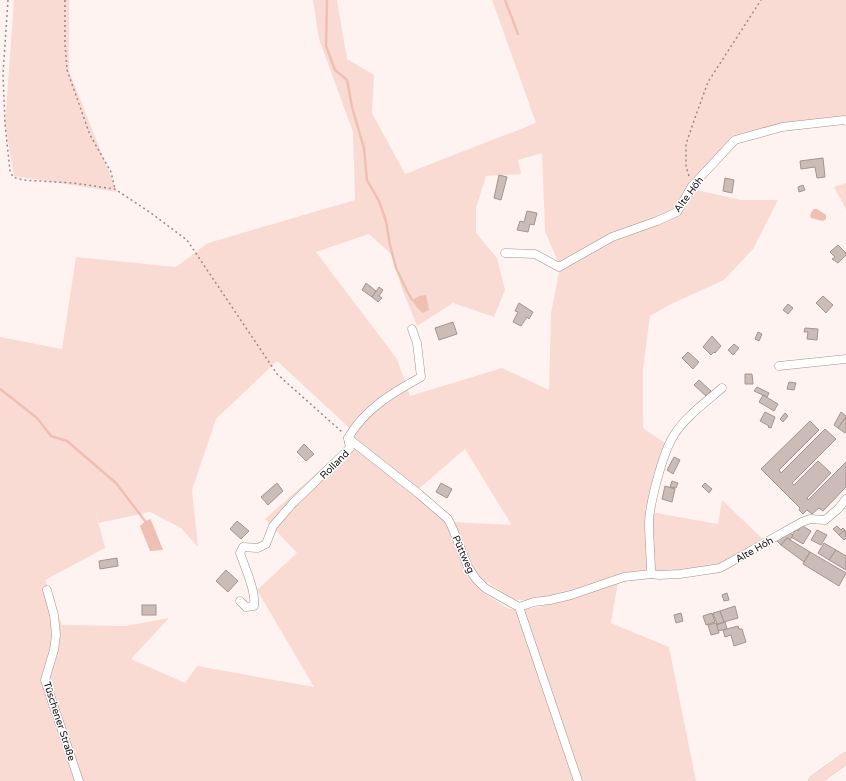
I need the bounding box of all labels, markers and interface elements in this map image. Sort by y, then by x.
street label: Alte Höh [672,174,706,215]
street label: Rolland [318,448,352,482]
street label: Püttweg [449,534,477,575]
street label: Alte Höh [734,534,775,565]
street label: Tüschener Straße [41,680,78,763]

